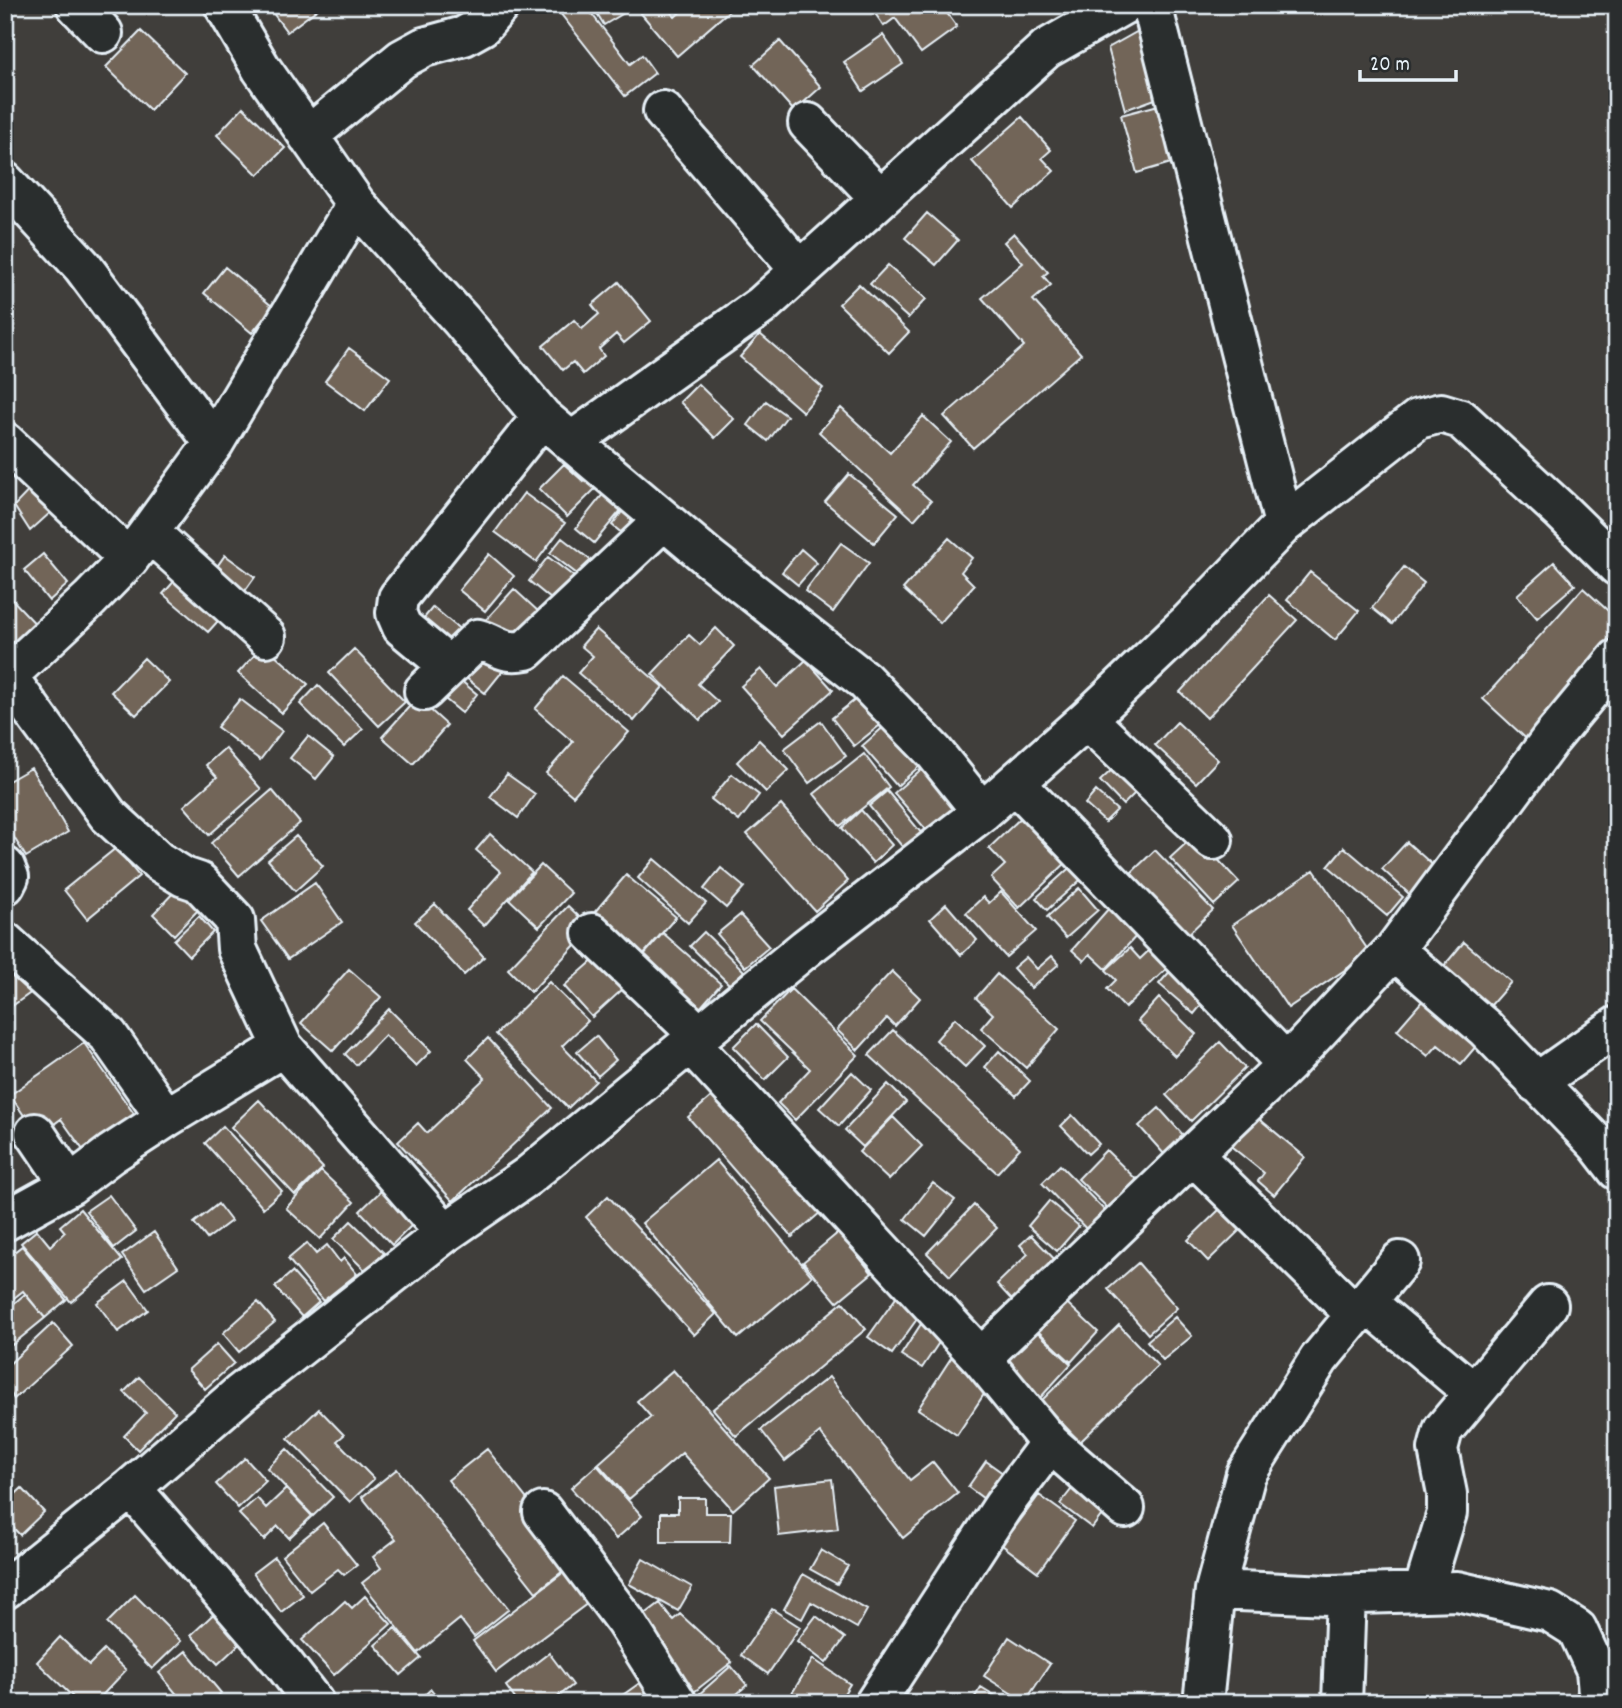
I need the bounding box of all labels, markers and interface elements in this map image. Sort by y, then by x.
scale bar [1360,38,1456,82]
text: 20 m [1370,51,1410,81]

